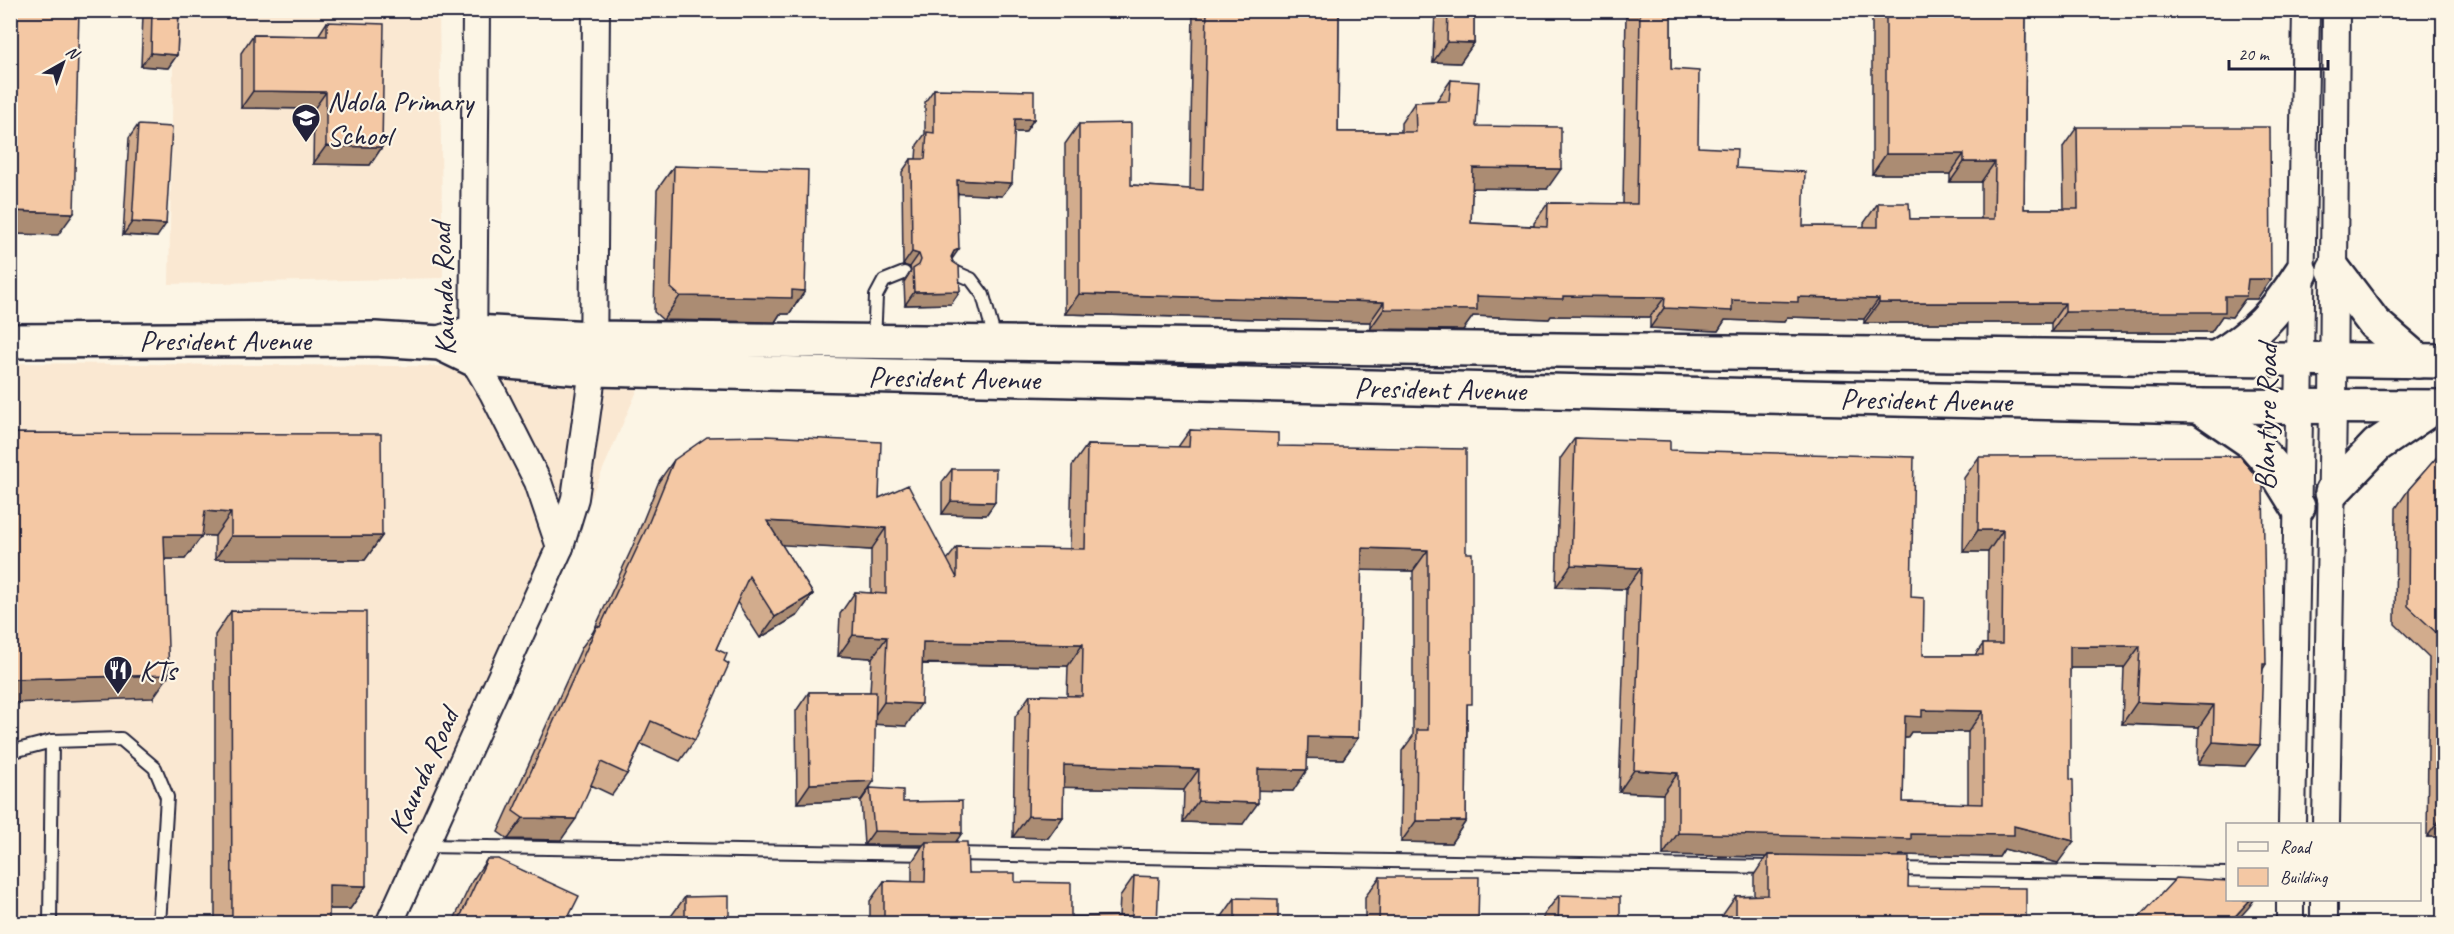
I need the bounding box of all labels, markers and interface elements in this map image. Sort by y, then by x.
north arrow [33,33,93,93]
scale bar [2229,33,2328,71]
text: N [62,41,85,65]
text: 20 m [2238,43,2271,65]
place label: Ndola Primary School [327,82,476,154]
school or university icon: Ndola Primary School [290,102,322,144]
street label: Kaunda Road [422,218,464,356]
street label: President Avenue [139,321,313,359]
street label: Blantyre Road [2246,339,2286,491]
street label: President Avenue [868,358,1042,399]
street label: President Avenue [1354,369,1528,410]
street label: President Avenue [1840,380,2014,421]
place label: KTs [139,651,179,689]
restaurant icon: KTs [102,654,134,696]
street label: Kaunda Road [379,699,469,839]
legend [2226,823,2421,901]
text: Road [2280,836,2313,858]
text: Building [2280,866,2329,888]

